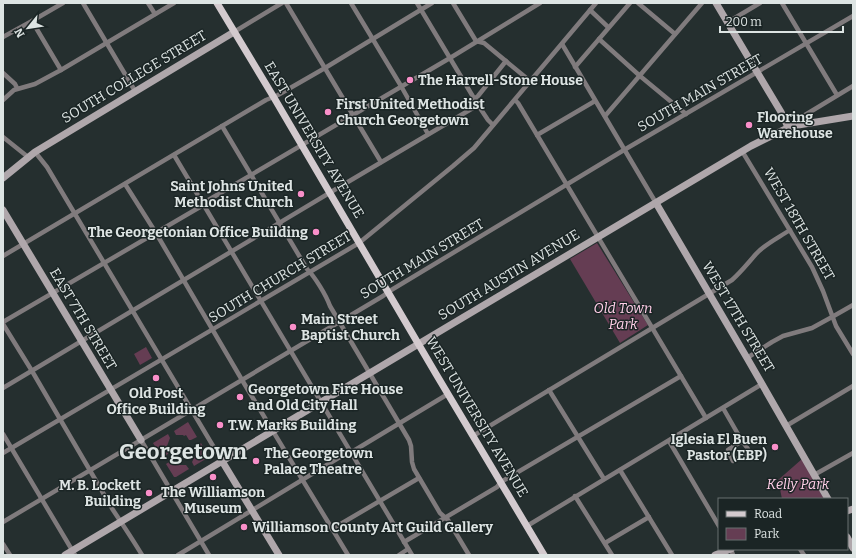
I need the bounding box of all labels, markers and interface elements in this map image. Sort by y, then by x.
north arrow [8,8,48,48]
scale bar [720,8,843,34]
text: 200 m [726,15,762,29]
text: N [12,25,28,40]
street label: SOUTH COLLEGE STREET [59,27,209,127]
street label: SOUTH MAIN STREET [634,50,766,136]
street label: EAST UNIVERSITY AVENUE [260,59,368,221]
place label: The Harrell-Stone House [418,72,583,89]
marker: The Harrell-Stone House [405,75,415,85]
place label: First United Methodist Church Georgetown [336,96,485,129]
marker: First United Methodist Church Georgetown [323,107,333,117]
place label: Flooring Warehouse [757,109,833,142]
marker: Flooring Warehouse [744,120,754,130]
street label: WEST 18TH STREET [760,165,838,283]
place label: Saint Johns United Methodist Church [170,178,294,211]
marker: Saint Johns United Methodist Church [296,189,306,199]
street label: SOUTH MAIN STREET [357,215,487,303]
place label: The Georgetonian Office Building [88,224,308,241]
street label: SOUTH AUSTIN AVENUE [435,226,583,324]
marker: The Georgetonian Office Building [311,227,321,237]
street label: SOUTH CHURCH STREET [206,228,354,326]
street label: WEST 17TH STREET [698,259,778,375]
street label: EAST 7TH STREET [46,265,120,373]
park label: Old Town Park [594,300,652,333]
place label: Main Street Baptist Church [301,311,400,344]
marker: Main Street Baptist Church [288,322,298,332]
street label: WEST UNIVERSITY AVENUE [422,334,532,500]
marker: Old Post Office Building [151,373,161,383]
place label: Georgetown Fire House and Old City Hall [248,381,403,414]
place label: Old Post Office Building [107,385,205,418]
marker: Georgetown Fire House and Old City Hall [235,392,245,402]
place label: T.W. Marks Building [228,417,356,434]
marker: T.W. Marks Building [215,420,225,430]
place label: Iglesia El Buen Pastor (EBP) [671,431,767,464]
district label: Georgetown [119,438,247,465]
marker: Iglesia El Buen Pastor (EBP) [770,442,780,452]
place label: The Georgetown Palace Theatre [264,445,373,478]
marker: The Georgetown Palace Theatre [251,456,261,466]
marker: The Williamson Museum [208,472,218,482]
park label: Kelly Park [767,476,830,493]
place label: M. B. Lockett Building [59,477,141,510]
place label: The Williamson Museum [161,484,265,517]
marker: M. B. Lockett Building [144,488,154,498]
legend [718,498,848,550]
text: Road [754,507,782,521]
place label: Williamson County Art Guild Gallery [252,519,493,536]
marker: Williamson County Art Guild Gallery [239,522,249,532]
text: Park [754,527,780,541]

